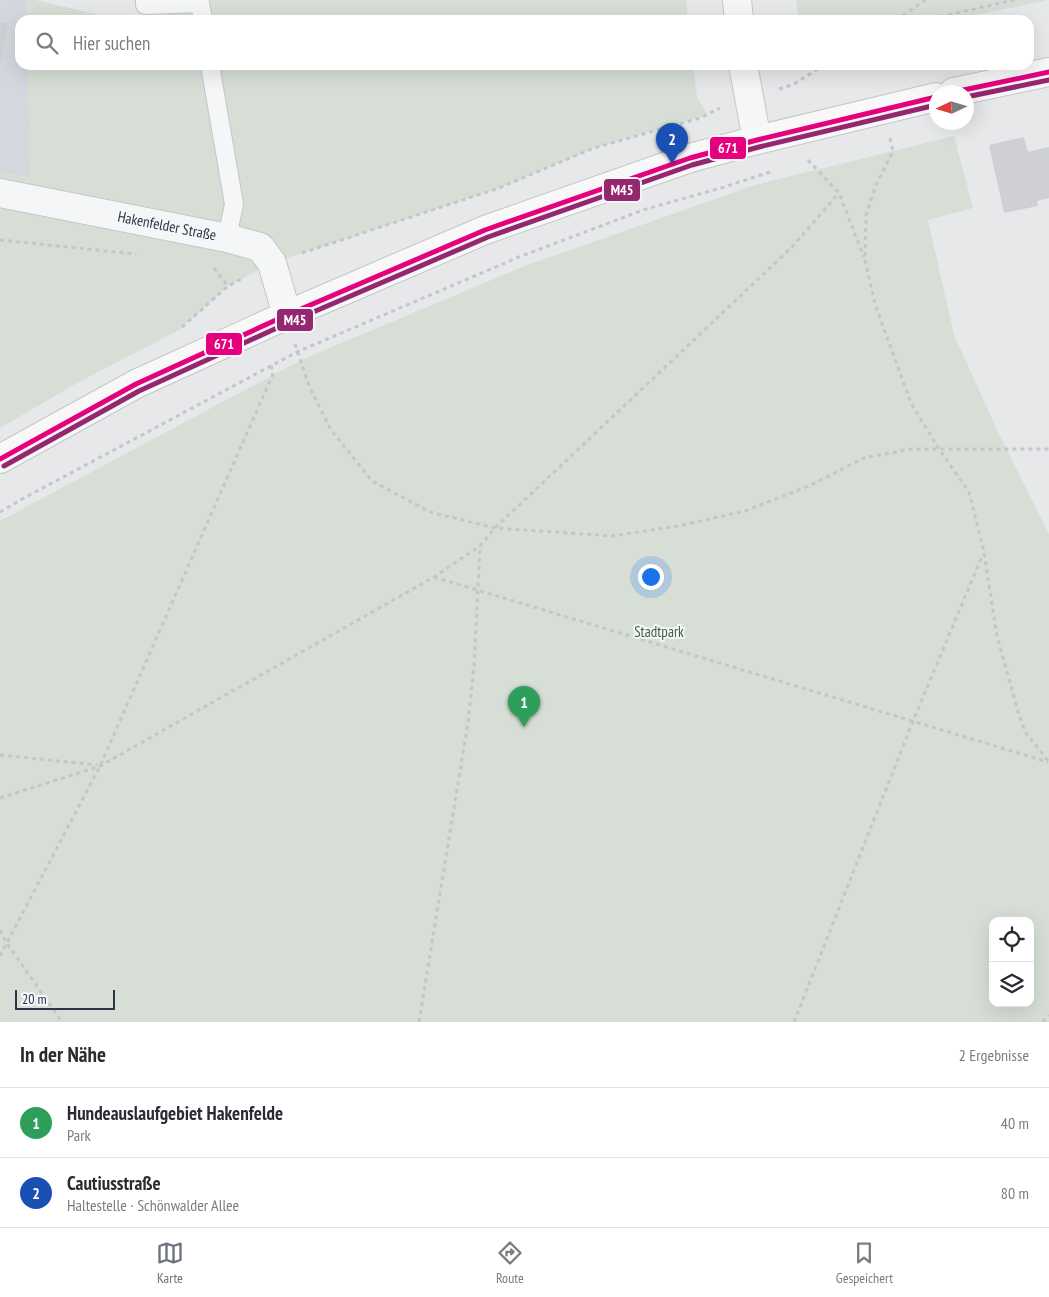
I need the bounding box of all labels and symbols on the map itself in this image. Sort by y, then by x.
north arrow [929,85,974,130]
pin: 2 [656,123,688,164]
line badge: 671 [709,136,747,160]
text: 671 [718,139,738,157]
line badge: M45 [603,178,641,202]
text: M45 [611,181,633,199]
street label: Hakenfelder Straße [116,207,218,244]
line badge: M45 [276,308,314,332]
text: M45 [284,311,306,329]
line badge: 671 [205,332,243,356]
text: 671 [214,335,234,353]
your location [638,564,664,590]
park label: Stadtpark [634,622,684,641]
pin: 1 [508,686,540,727]
scale bar [15,987,115,1010]

